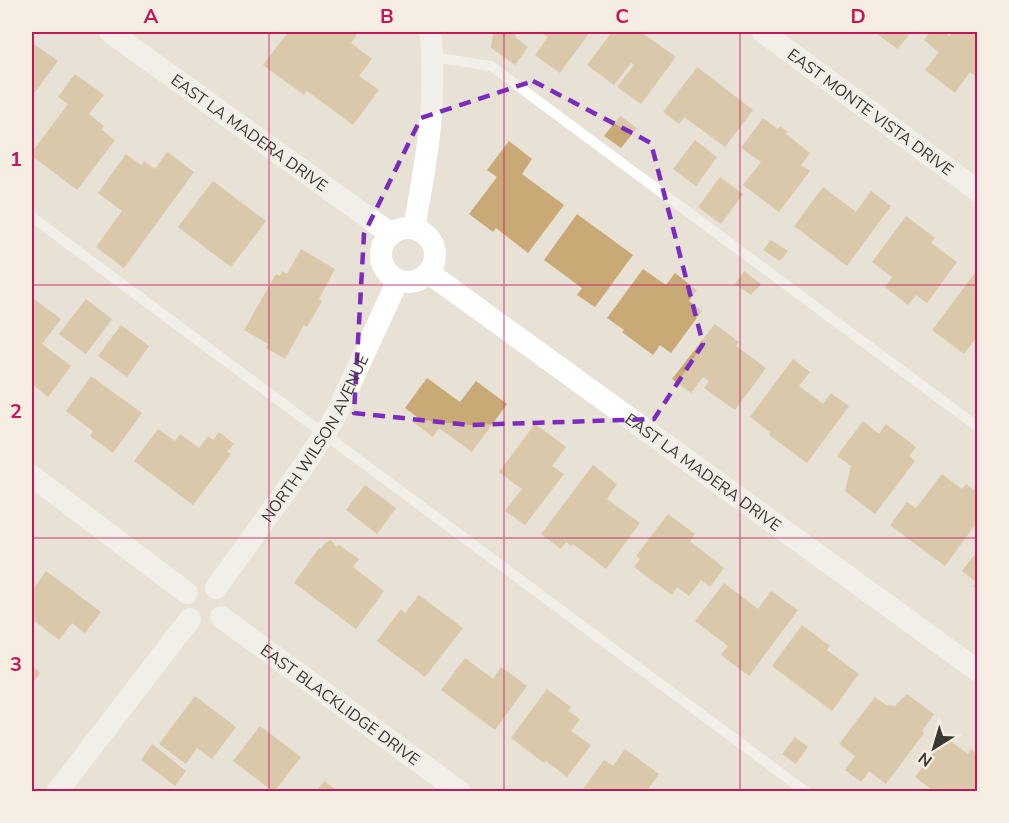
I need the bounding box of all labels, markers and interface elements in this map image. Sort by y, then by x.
text: A [144,3,159,30]
text: B [380,3,394,30]
text: C [615,3,629,30]
text: D [850,3,866,30]
street label: EAST MONTE VISTA DRIVE [783,44,957,181]
street label: EAST LA MADERA DRIVE [166,69,332,197]
text: 1 [10,146,22,173]
street label: NORTH WILSON AVENUE [257,351,374,527]
text: 2 [10,398,22,425]
street label: EAST LA MADERA DRIVE [620,409,786,537]
street label: EAST BLACKLIDGE DRIVE [256,640,424,771]
text: 3 [10,651,22,678]
north arrow [904,718,964,778]
text: N [914,747,937,772]

